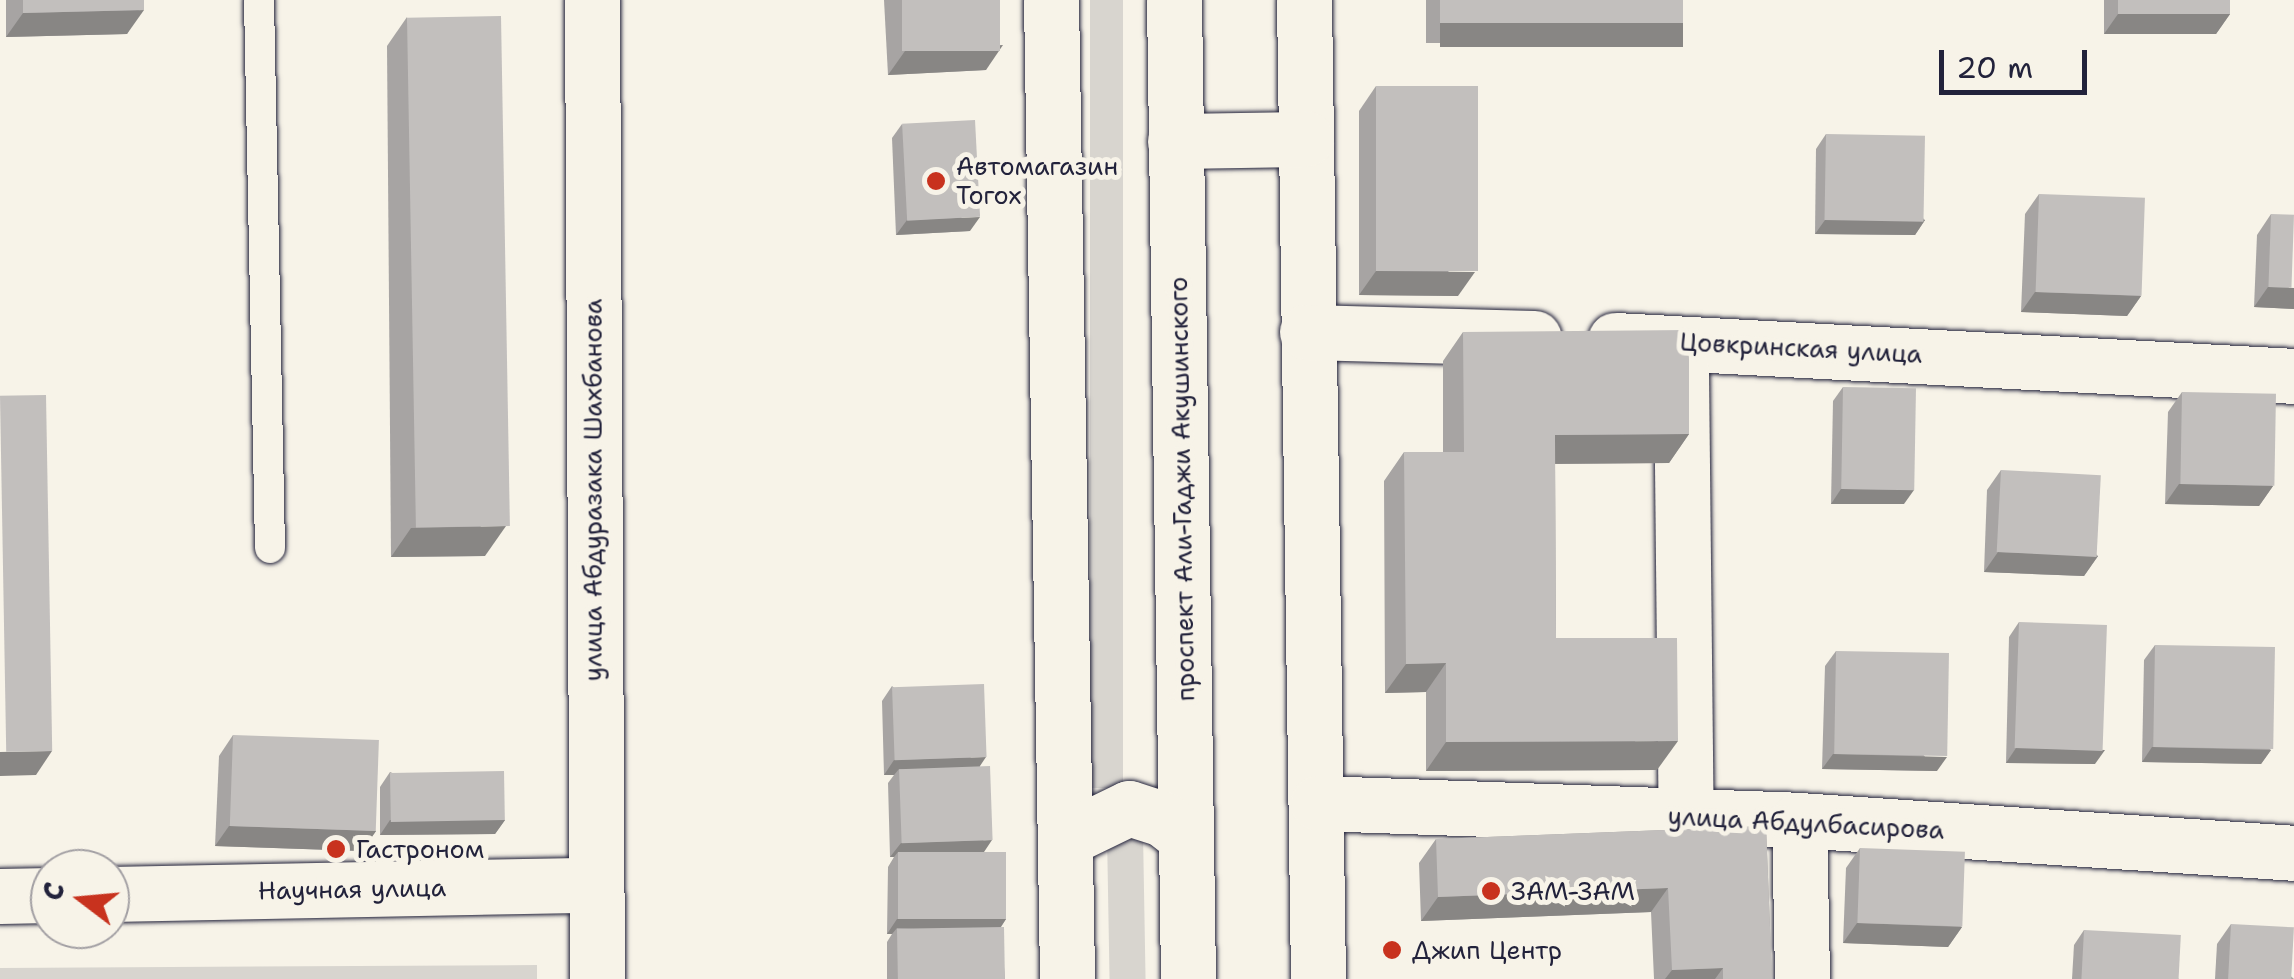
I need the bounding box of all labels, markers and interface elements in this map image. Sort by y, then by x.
scale bar [1944,30,2092,92]
text: 20 m [1956,47,2033,88]
place label: Автомагазин Тогох [956,152,1118,211]
marker: Автомагазин Тогох [925,170,947,192]
street label: проспект Али-Гаджи Акушинского [1163,276,1201,702]
street label: улица Абдуразака Шахбанова [578,299,608,681]
street label: Цовкринская улица [1679,327,1923,369]
street label: улица Абдулбасирова [1667,801,1945,845]
place label: Гастроном [356,834,484,864]
marker: Гастроном [325,838,347,860]
north arrow [30,849,130,949]
street label: Научная улица [258,872,446,906]
place label: ЗАМ-ЗАМ [1511,876,1635,906]
text: С [32,878,74,905]
marker: ЗАМ-ЗАМ [1480,880,1502,902]
place label: Джип Центр [1412,935,1562,965]
marker: Джип Центр [1381,939,1403,961]

